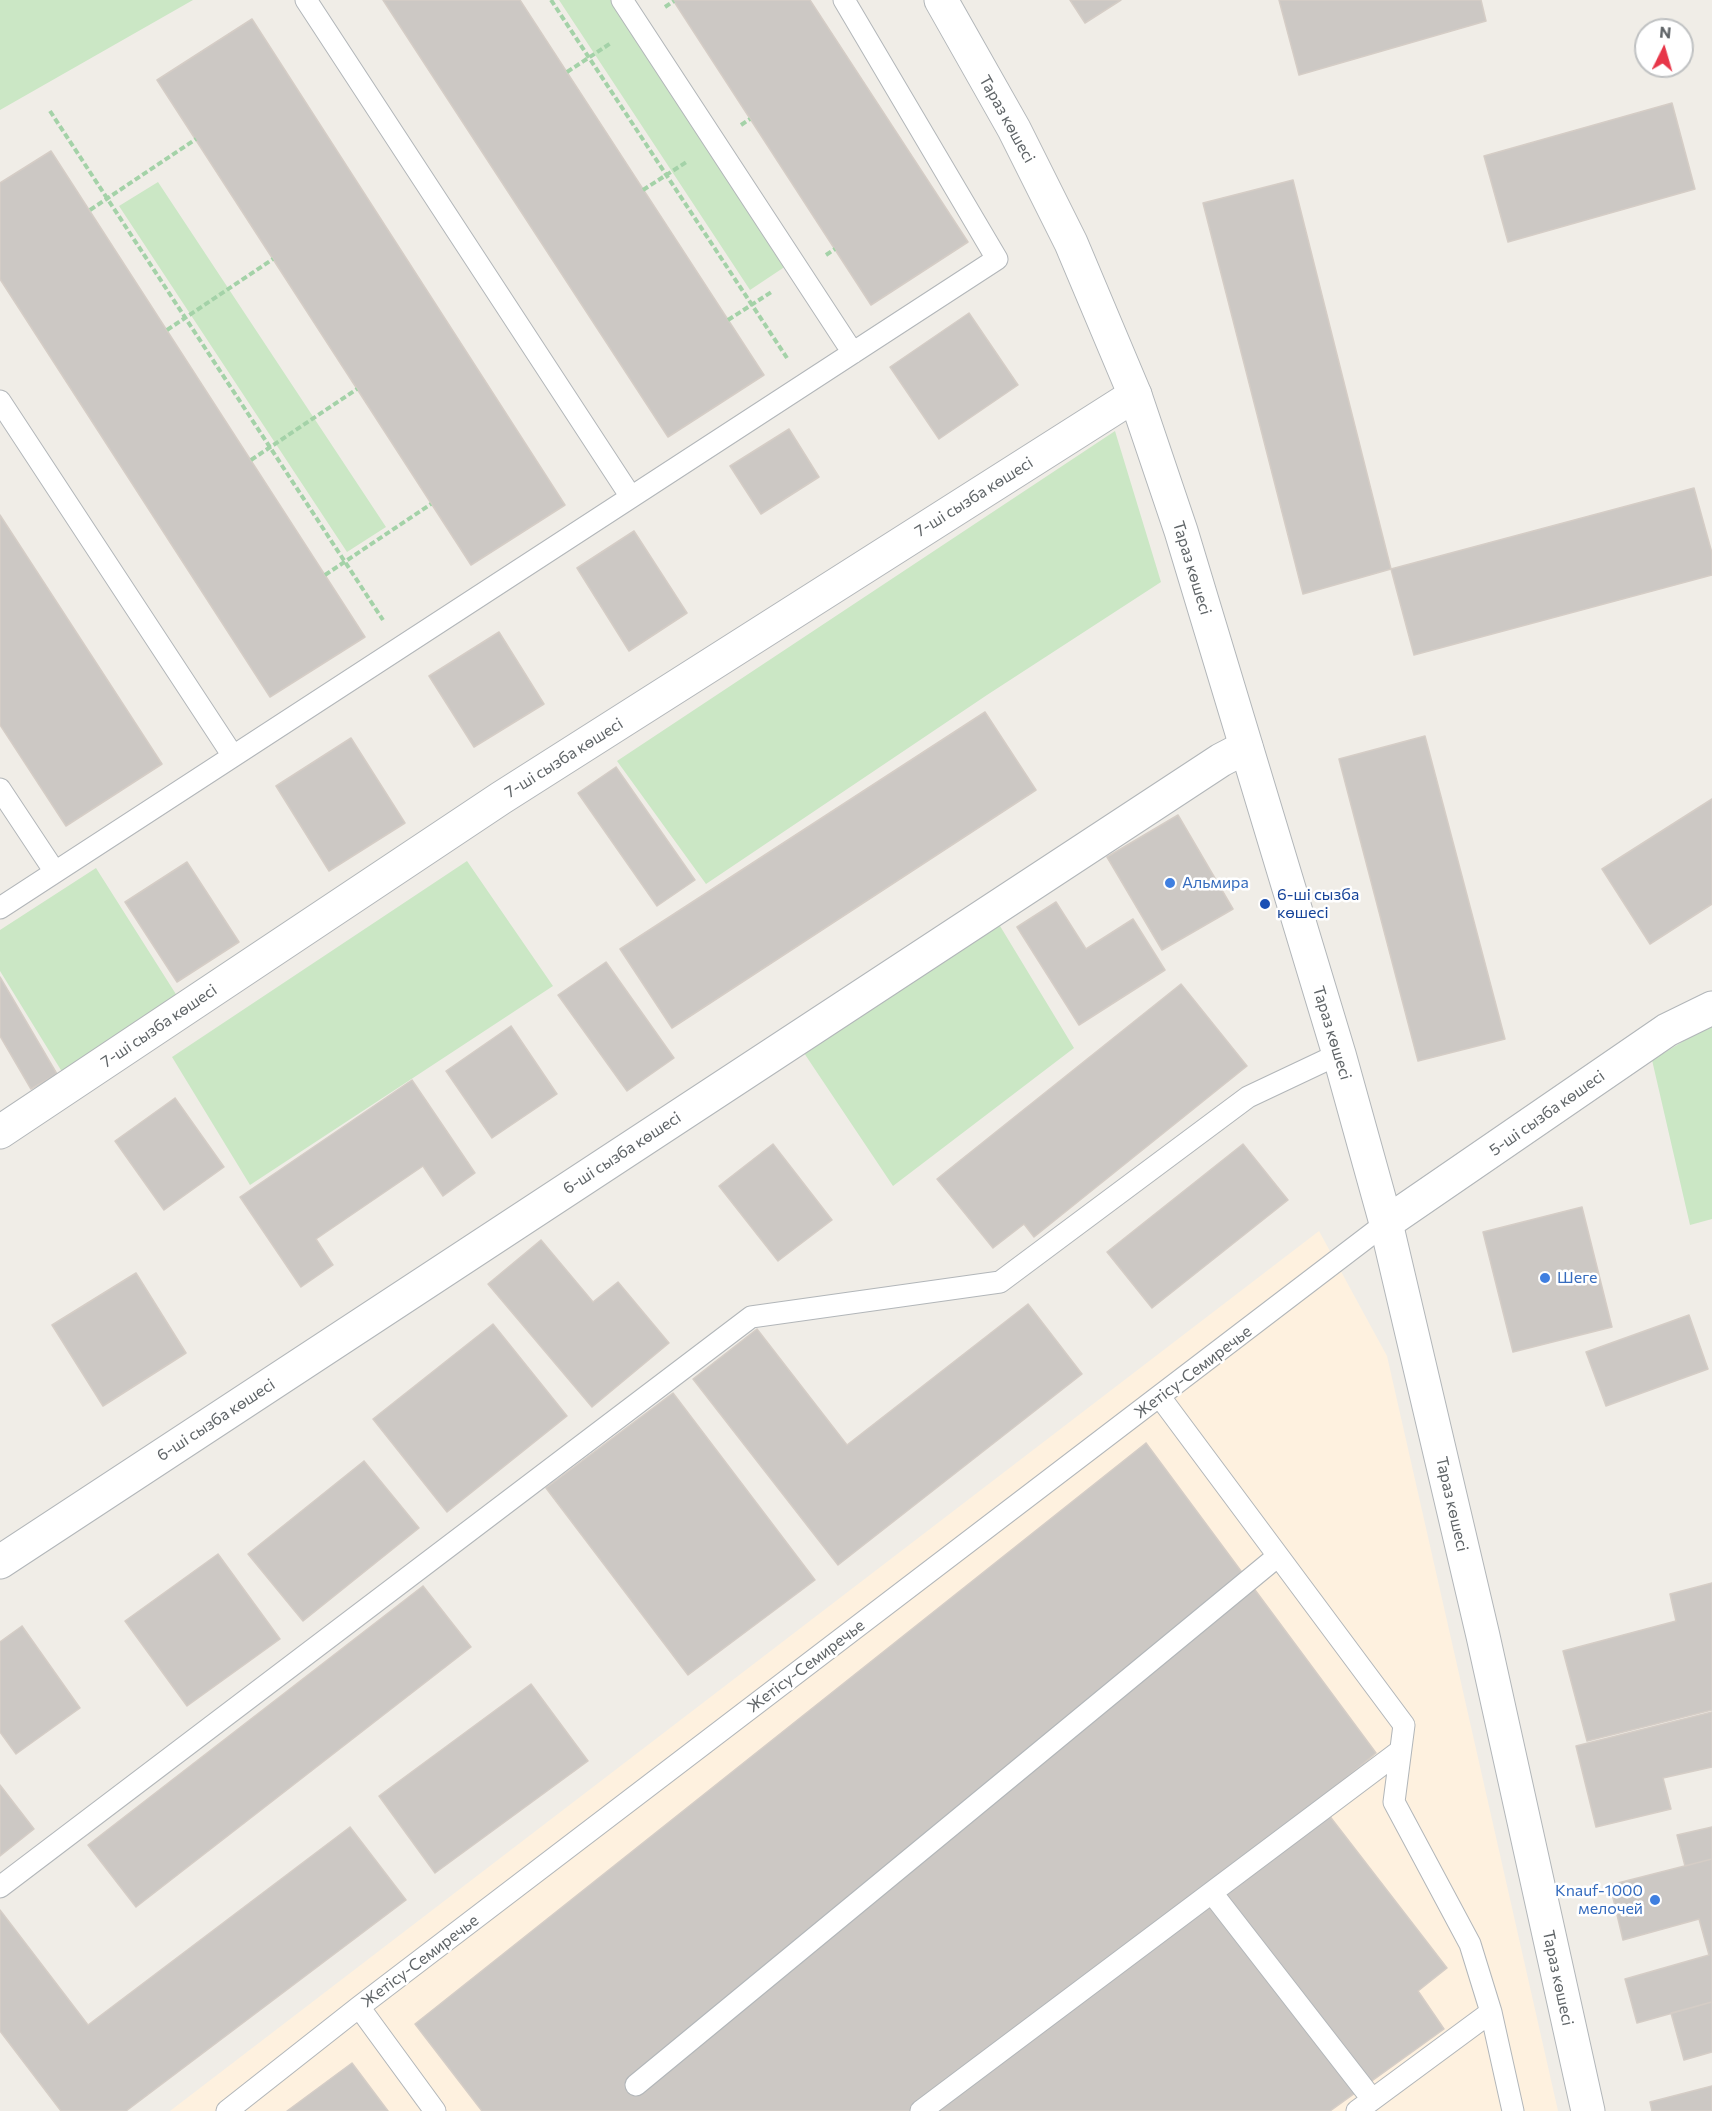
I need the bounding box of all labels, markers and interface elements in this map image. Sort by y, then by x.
north arrow [1634,18,1694,78]
text: N [1659,22,1672,42]
street label: Тараз көшесі [975,72,1039,166]
street label: 7-ші сызба көшесі [911,453,1037,541]
street label: Тараз көшесі [1169,519,1215,617]
street label: 7-ші сызба көшесі [501,714,627,802]
place label: Альмира [1182,873,1249,893]
marker: Альмира [1163,876,1177,890]
place label: 6-ші сызба көшесі [1277,885,1359,923]
marker: 6-ші сызба көшесі [1258,897,1272,911]
street label: 7-ші сызба көшесі [97,980,221,1072]
street label: Тараз көшесі [1309,984,1355,1082]
street label: 5-ші сызба көшесі [1486,1066,1608,1160]
street label: 6-ші сызба көшесі [559,1108,685,1198]
place label: Шеге [1557,1268,1597,1288]
marker: Шеге [1538,1271,1552,1285]
street label: Жетісу-Семиречье [1131,1322,1255,1422]
street label: 6-ші сызба көшесі [153,1375,279,1465]
street label: Тараз көшесі [1432,1455,1472,1553]
street label: Жетісу-Семиречье [744,1616,868,1716]
place label: Knauf-1000 мелочей [1555,1881,1643,1919]
marker: Knauf-1000 мелочей [1648,1893,1662,1907]
street label: Жетісу-Семиречье [358,1911,482,2011]
street label: Тараз көшесі [1539,1929,1577,2027]

